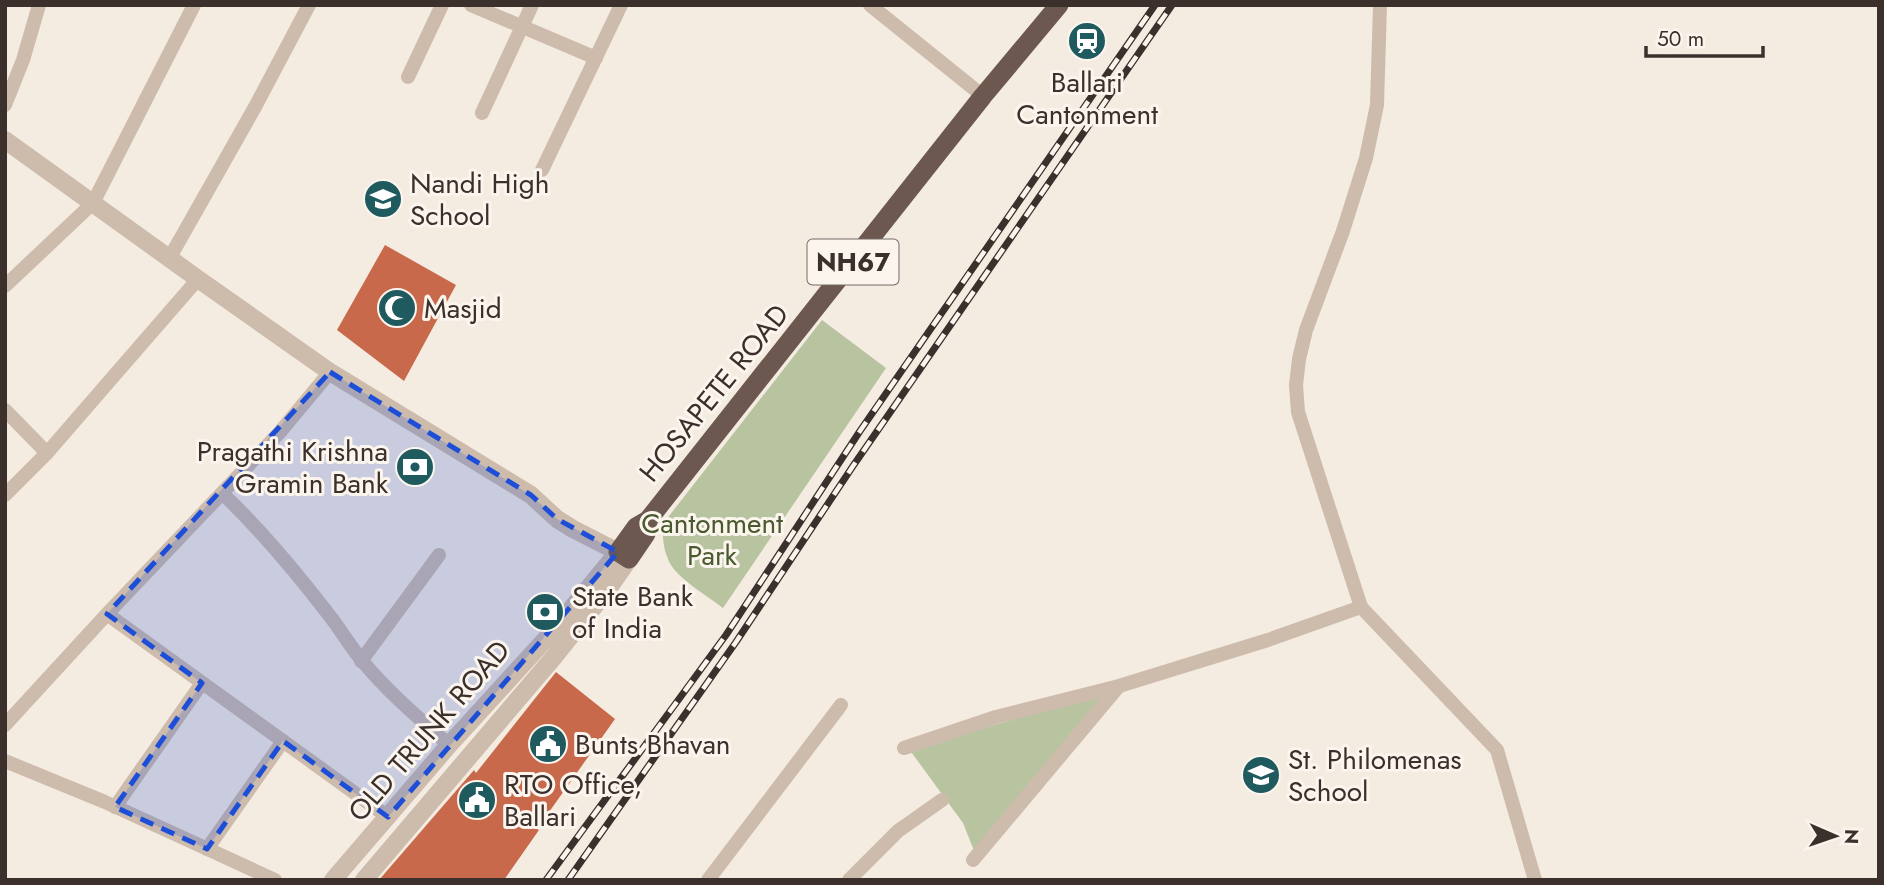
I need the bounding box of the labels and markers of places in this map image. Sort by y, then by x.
station icon: Ballari Cantonment [1066,20,1108,62]
place label: Ballari Cantonment [1016,62,1158,135]
place label: Nandi High School [410,163,549,236]
school or university icon: Nandi High School [362,178,404,220]
mosque icon: Masjid [376,287,418,329]
place label: Masjid [424,288,502,329]
place label: Pragathi Krishna Gramin Bank [197,431,389,504]
bank icon: Pragathi Krishna Gramin Bank [394,446,436,488]
place label: State Bank of India [572,576,694,649]
bank icon: State Bank of India [524,591,566,633]
public building icon: Bunts Bhavan [527,723,569,765]
place label: Bunts Bhavan [575,724,731,765]
place label: St. Philomenas School [1288,739,1462,812]
school or university icon: St. Philomenas School [1240,754,1282,796]
place label: RTO Office, Ballari [504,764,642,837]
public building icon: RTO Office, Ballari [456,779,498,821]

